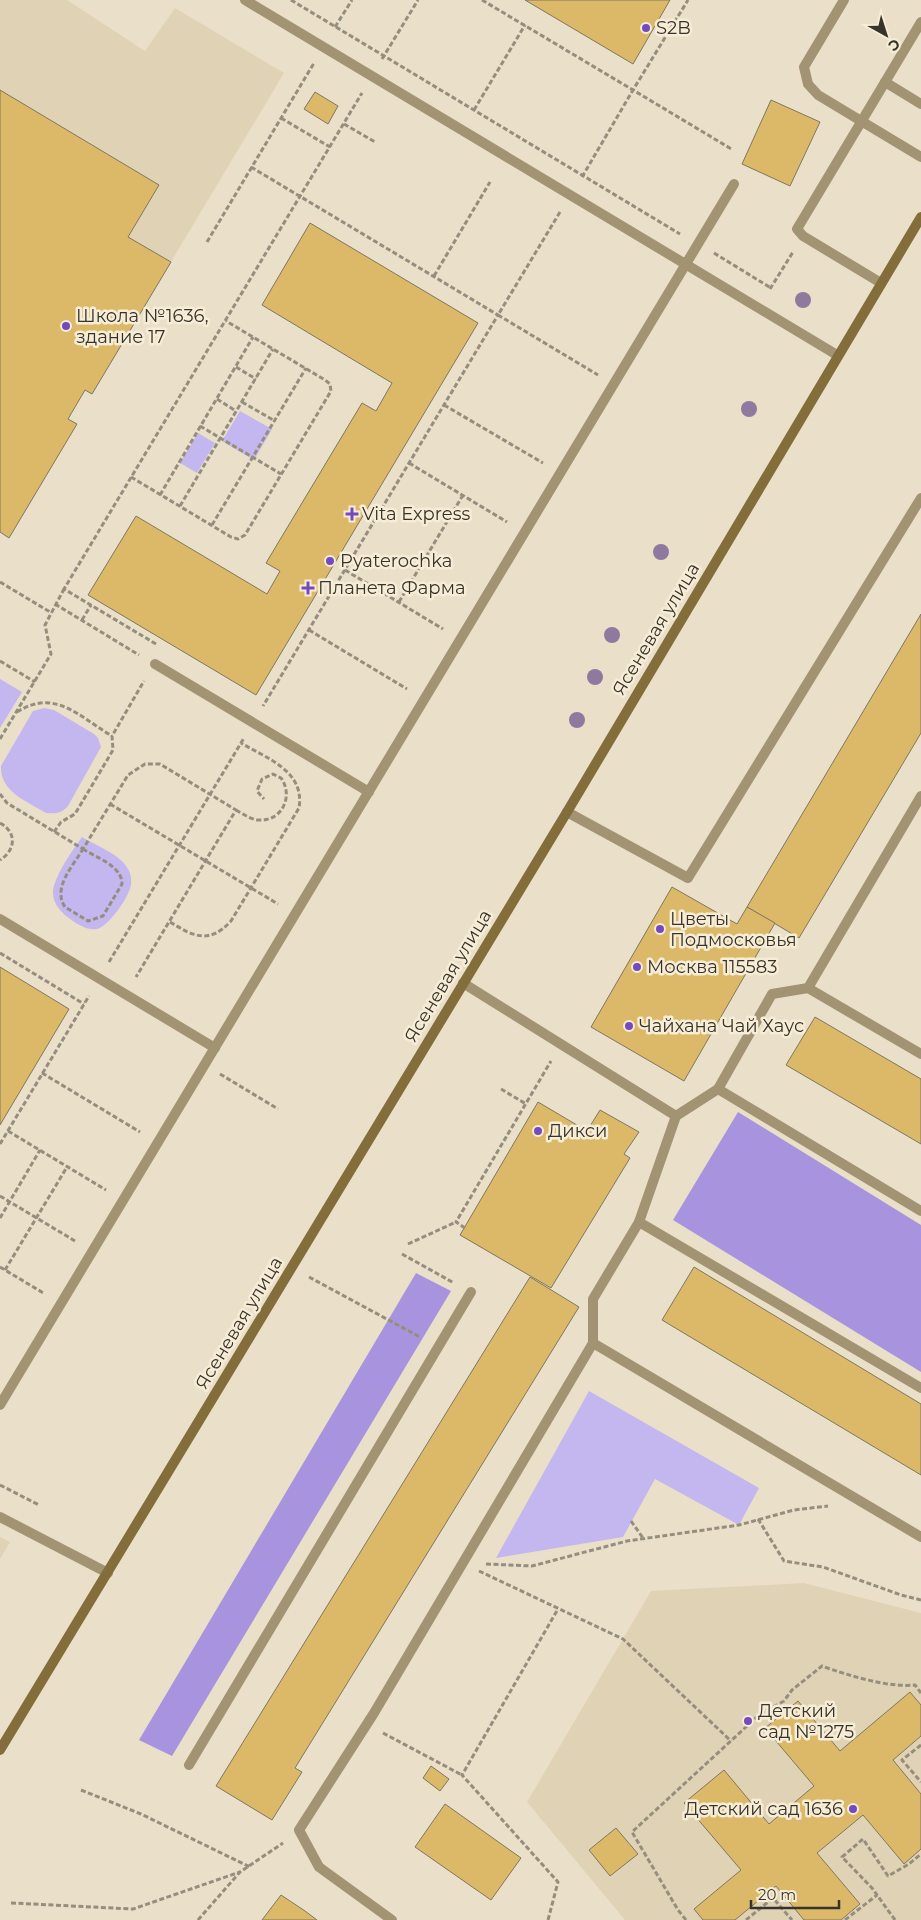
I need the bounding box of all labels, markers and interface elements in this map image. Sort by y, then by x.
north arrow [861,10,911,60]
place label: S2B [656,17,691,39]
marker: S2B [640,22,652,34]
text: С [885,35,904,55]
place label: Школа №1636, здание 17 [76,305,209,348]
marker: Школа №1636, здание 17 [60,320,72,332]
place label: Vita Express [362,503,470,525]
marker: Vita Express [346,508,358,520]
place label: Pyaterochka [340,550,452,572]
marker: Pyaterochka [324,555,336,567]
street label: Ясеневая улица [608,559,704,699]
place label: Планета Фарма [318,577,465,599]
marker: Планета Фарма [302,582,314,594]
street label: Ясеневая улица [400,906,496,1046]
place label: Цветы Подмосковья [670,908,797,951]
marker: Цветы Подмосковья [654,923,666,935]
place label: Москва 115583 [647,956,777,978]
marker: Москва 115583 [631,961,643,973]
place label: Чайхана Чай Хаус [639,1015,804,1037]
marker: Чайхана Чай Хаус [623,1020,635,1032]
place label: Дикси [548,1120,607,1142]
marker: Дикси [532,1125,544,1137]
street label: Ясеневая улица [191,1253,287,1393]
place label: Детский сад №1275 [758,1700,854,1743]
marker: Детский сад №1275 [742,1715,754,1727]
place label: Детский сад 1636 [684,1798,843,1820]
marker: Детский сад 1636 [847,1803,859,1815]
scale bar [751,1878,838,1910]
text: 20 m [758,1885,796,1904]

